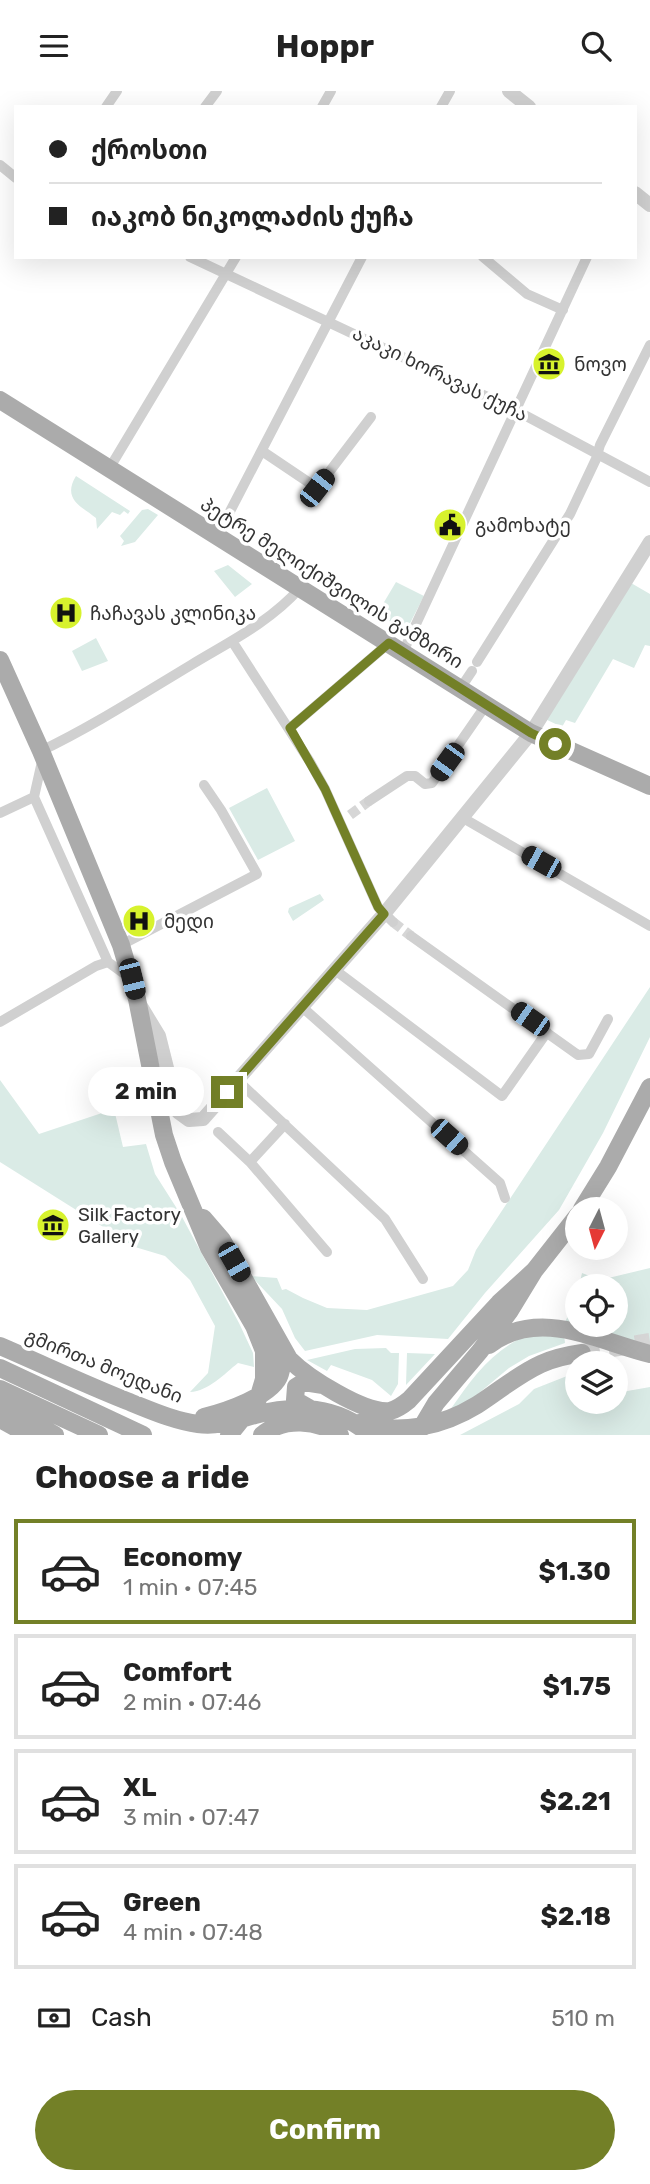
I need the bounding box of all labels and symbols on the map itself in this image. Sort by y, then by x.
street label: აკაკი ხორავას ქუჩა [349,322,531,426]
museum icon: ნოვო [530,345,568,383]
place label: ნოვო [574,353,627,376]
car [296,465,339,511]
street label: პეტრე მელიქიშვილის გამზირი [196,492,468,674]
public building icon: გამოხატე [431,506,469,544]
place label: გამოხატე [475,514,571,537]
hospital icon: ჩაჩავას კლინიკა [47,594,85,632]
place label: ჩაჩავას კლინიკა [90,602,256,626]
route start [539,728,571,760]
car [427,739,468,785]
car [518,843,565,881]
hospital icon: მედი [120,902,158,940]
place label: მედი [164,910,214,934]
car [117,956,148,1002]
car [507,998,554,1040]
callout: 2 min [87,1067,202,1117]
route end [211,1076,243,1108]
car [427,1115,472,1159]
north arrow [565,1197,628,1260]
place label: Silk Factory Gallery [78,1203,181,1248]
museum icon: Silk Factory Gallery [34,1206,72,1244]
car [215,1239,254,1285]
street label: გმირთა მოედანი [22,1324,186,1409]

